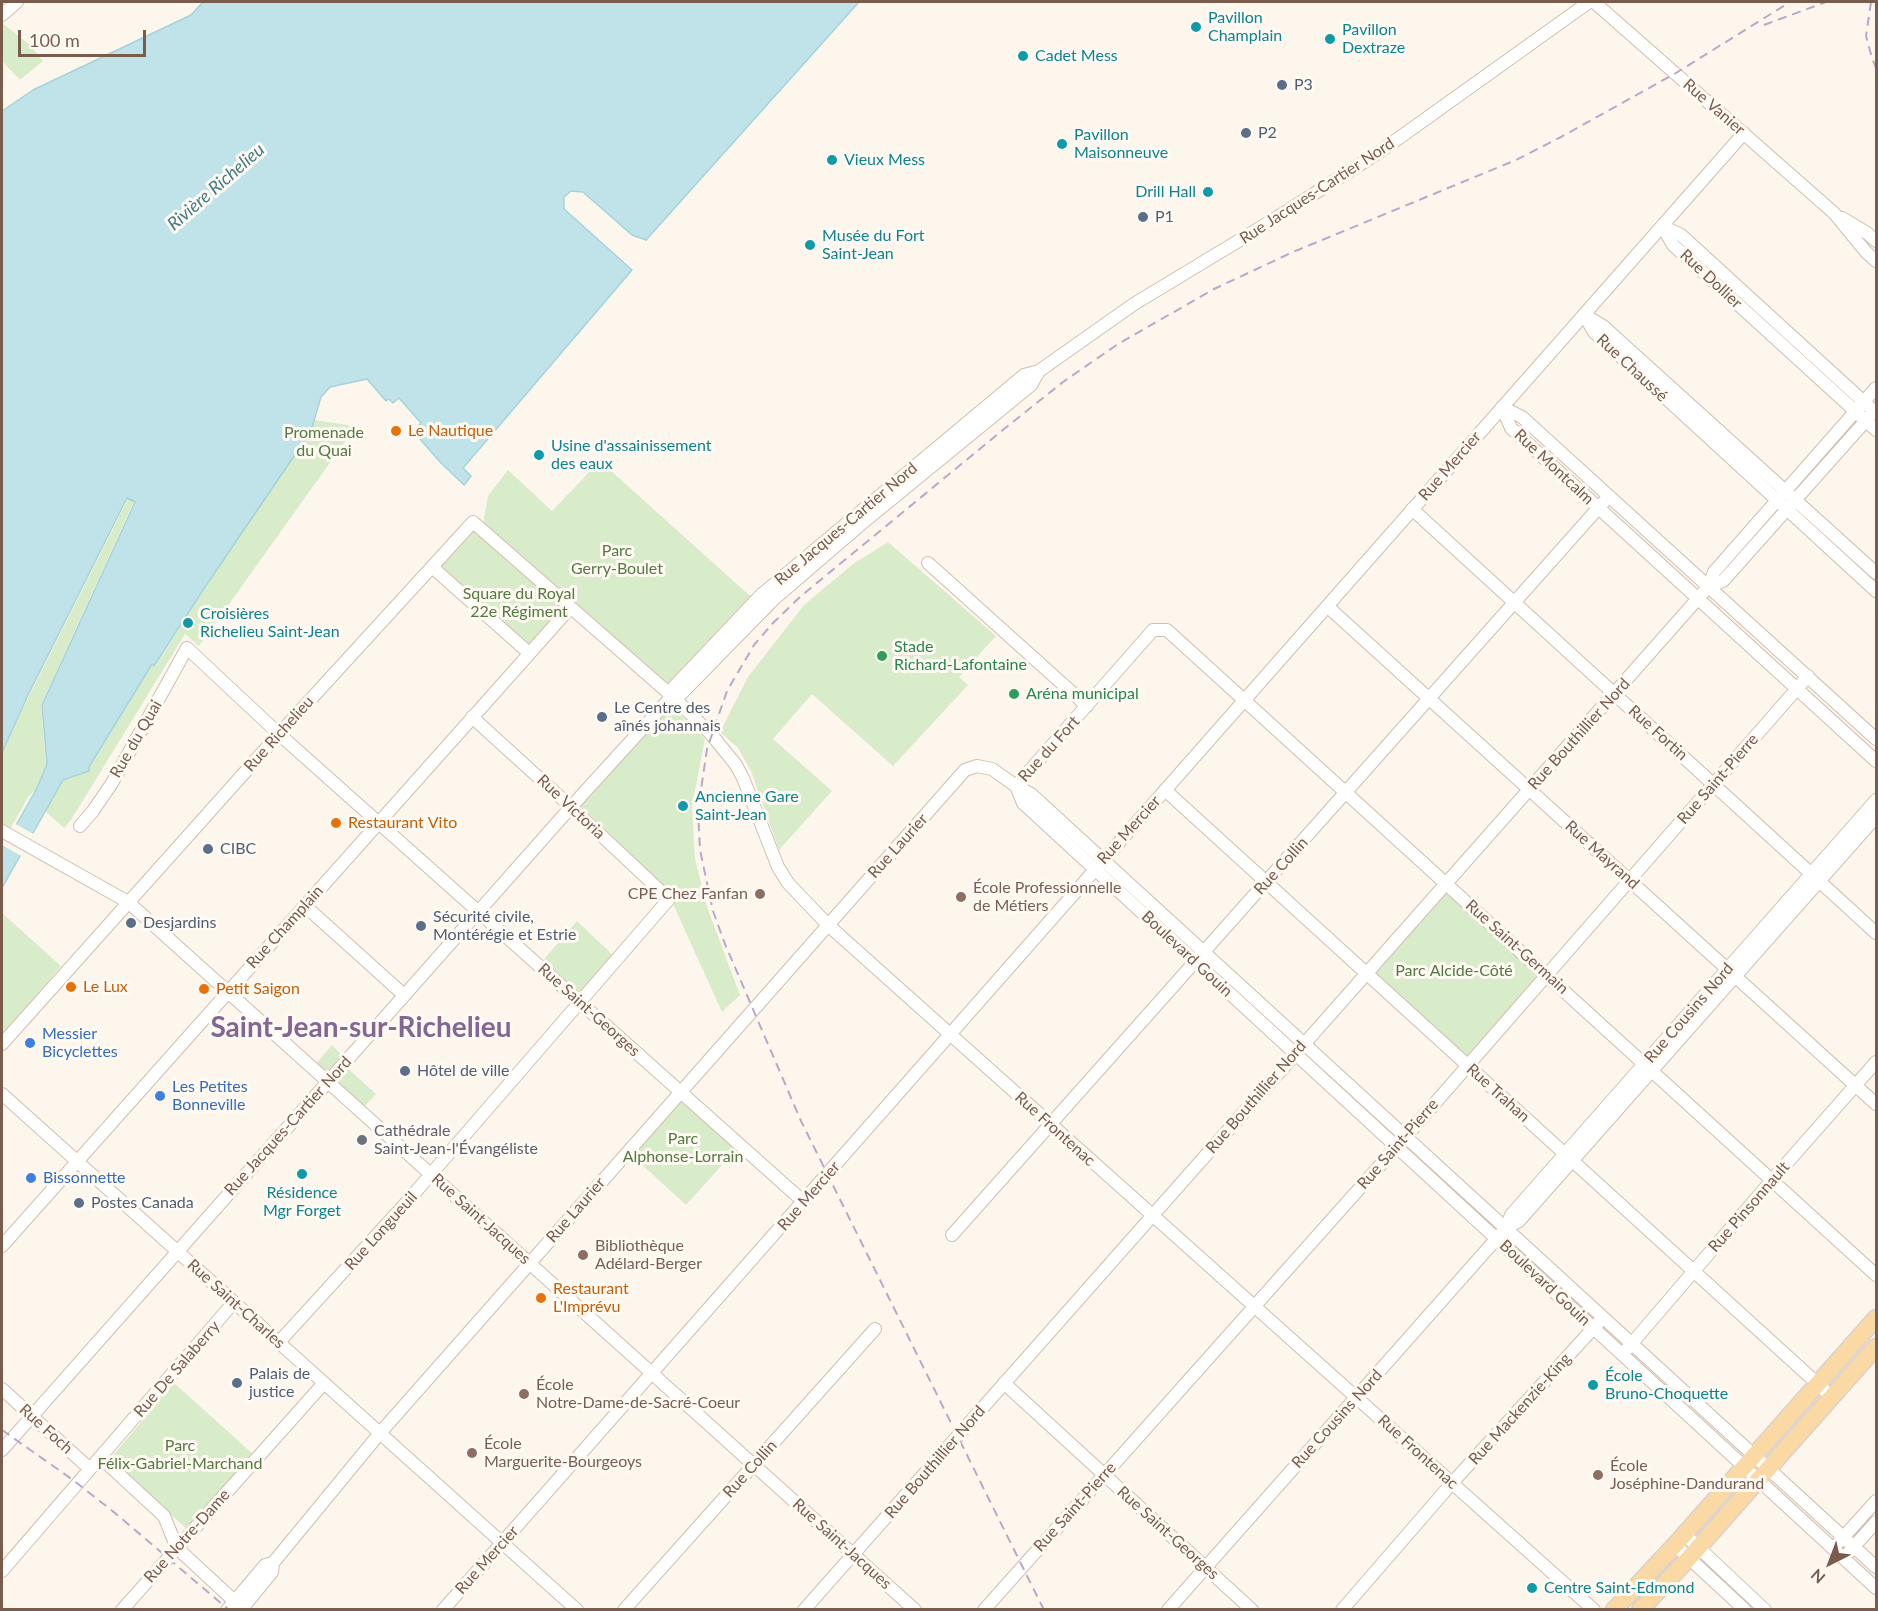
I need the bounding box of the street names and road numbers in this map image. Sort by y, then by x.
street label: Rue Vanier [1679,75,1749,139]
street label: Rue Jacques-Cartier Nord [1236,134,1398,248]
street label: Rue Dollier [1676,245,1746,313]
street label: Rue Chaussé [1593,330,1671,406]
street label: Rue Montcalm [1510,425,1598,509]
street label: Rue Mercier [1415,427,1485,505]
street label: Rue Jacques-Cartier Nord [771,459,921,589]
street label: Rue Bouthillier Nord [1524,674,1634,794]
street label: Rue Richelieu [240,692,318,776]
street label: Rue du Quai [106,697,166,781]
street label: Rue Fortin [1624,701,1692,765]
street label: Rue du Fort [1014,712,1084,786]
street label: Rue Saint-Pierre [1673,730,1763,828]
street label: Rue Victoria [533,771,609,843]
street label: Rue Mercier [1093,792,1165,868]
street label: Rue Laurier [864,810,932,882]
street label: Rue Mayrand [1561,817,1643,893]
street label: Rue Collin [1250,833,1312,899]
street label: Rue Champlain [243,881,327,973]
street label: Rue Saint-Germain [1462,896,1572,998]
street label: Boulevard Gouin [1138,907,1236,1001]
street label: Rue Saint-Georges [534,959,644,1061]
street label: Rue Cousins Nord [1640,959,1738,1067]
street label: Rue Bouthillier Nord [1202,1037,1310,1157]
street label: Rue Jacques-Cartier Nord [220,1053,356,1199]
street label: Rue Trahan [1462,1060,1534,1126]
street label: Rue Frontenac [1011,1088,1099,1170]
street label: Rue Saint-Pierre [1353,1095,1443,1193]
street label: Rue Mercier [774,1157,844,1235]
street label: Rue Pinsonnault [1704,1158,1794,1256]
street label: Rue Saint-Jacques [428,1170,534,1268]
street label: Rue Laurier [542,1173,610,1247]
street label: Rue Longueuil [341,1188,421,1274]
street label: Boulevard Gouin [1496,1236,1594,1330]
street label: Rue Saint-Charles [183,1255,289,1353]
street label: Rue De Salaberry [130,1317,224,1421]
street label: Rue Mackenzie-King [1465,1349,1575,1469]
street label: Rue Cousins Nord [1288,1366,1386,1472]
street label: Rue Foch [15,1400,77,1458]
street label: Rue Bouthillier Nord [881,1402,989,1522]
street label: Rue Frontenac [1374,1411,1462,1493]
street label: Rue Collin [719,1436,781,1502]
street label: Rue Saint-Pierre [1030,1458,1120,1556]
street label: Rue Saint-Georges [1113,1482,1223,1584]
street label: Rue Notre-Dame [140,1485,234,1587]
street label: Rue Saint-Jacques [789,1495,895,1593]
street label: Rue Mercier [451,1522,523,1598]

